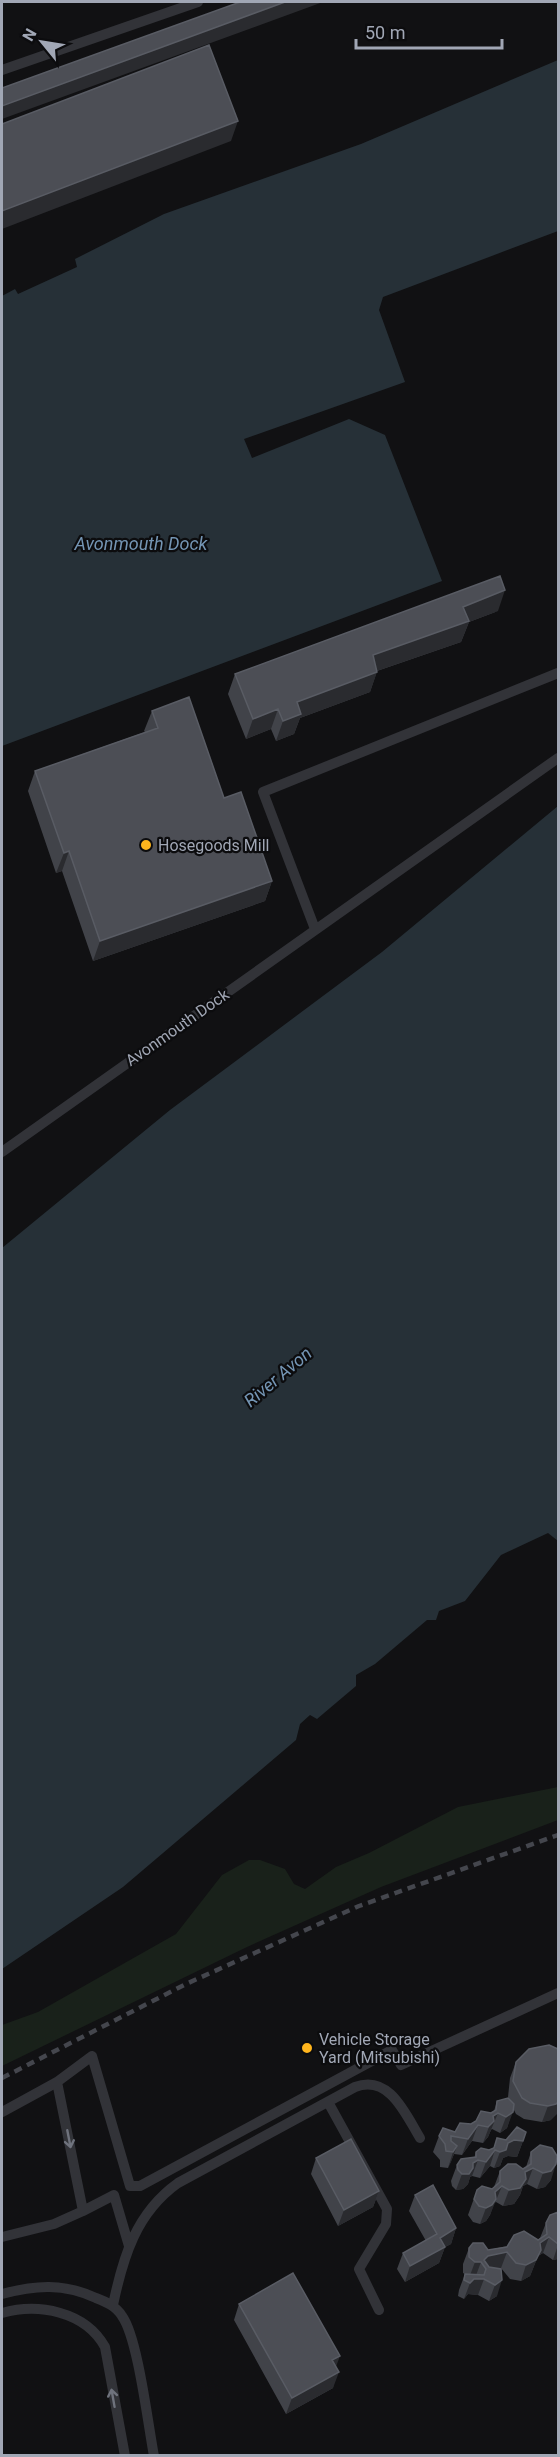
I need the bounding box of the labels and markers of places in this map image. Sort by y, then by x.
place label: Hosegoods Mill [158,836,269,855]
marker: Hosegoods Mill [139,838,153,852]
place label: Vehicle Storage Yard (Mitsubishi) [319,2030,440,2067]
marker: Vehicle Storage Yard (Mitsubishi) [300,2041,314,2055]

